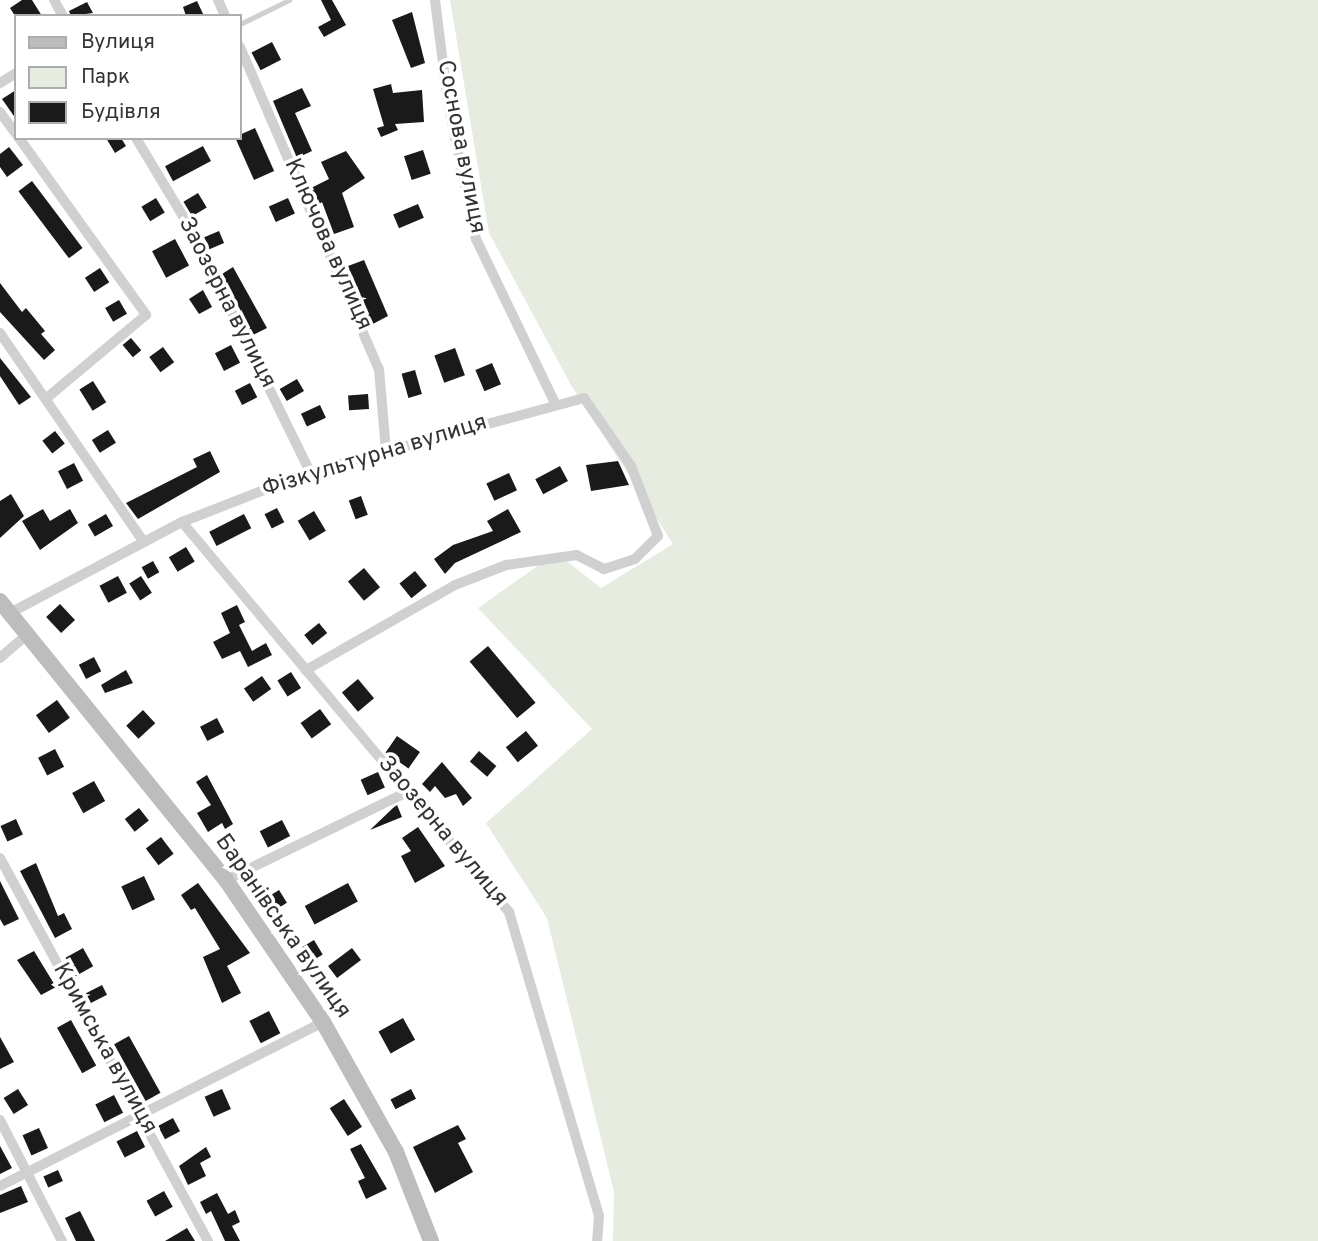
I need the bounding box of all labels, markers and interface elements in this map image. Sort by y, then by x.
legend [14,14,242,140]
text: Вулиця [81,29,155,56]
street label: Соснова вулиця [430,58,490,236]
text: Парк [81,64,130,91]
text: Будівля [81,99,161,126]
street label: Ключова вулиця [277,155,377,335]
street label: Заозерна вулиця [171,213,281,393]
street label: Фізкультурна вулиця [259,410,491,504]
street label: Заозерна вулиця [371,751,513,913]
street label: Баранівська вулиця [208,829,356,1025]
street label: Кримська вулиця [46,959,162,1139]

